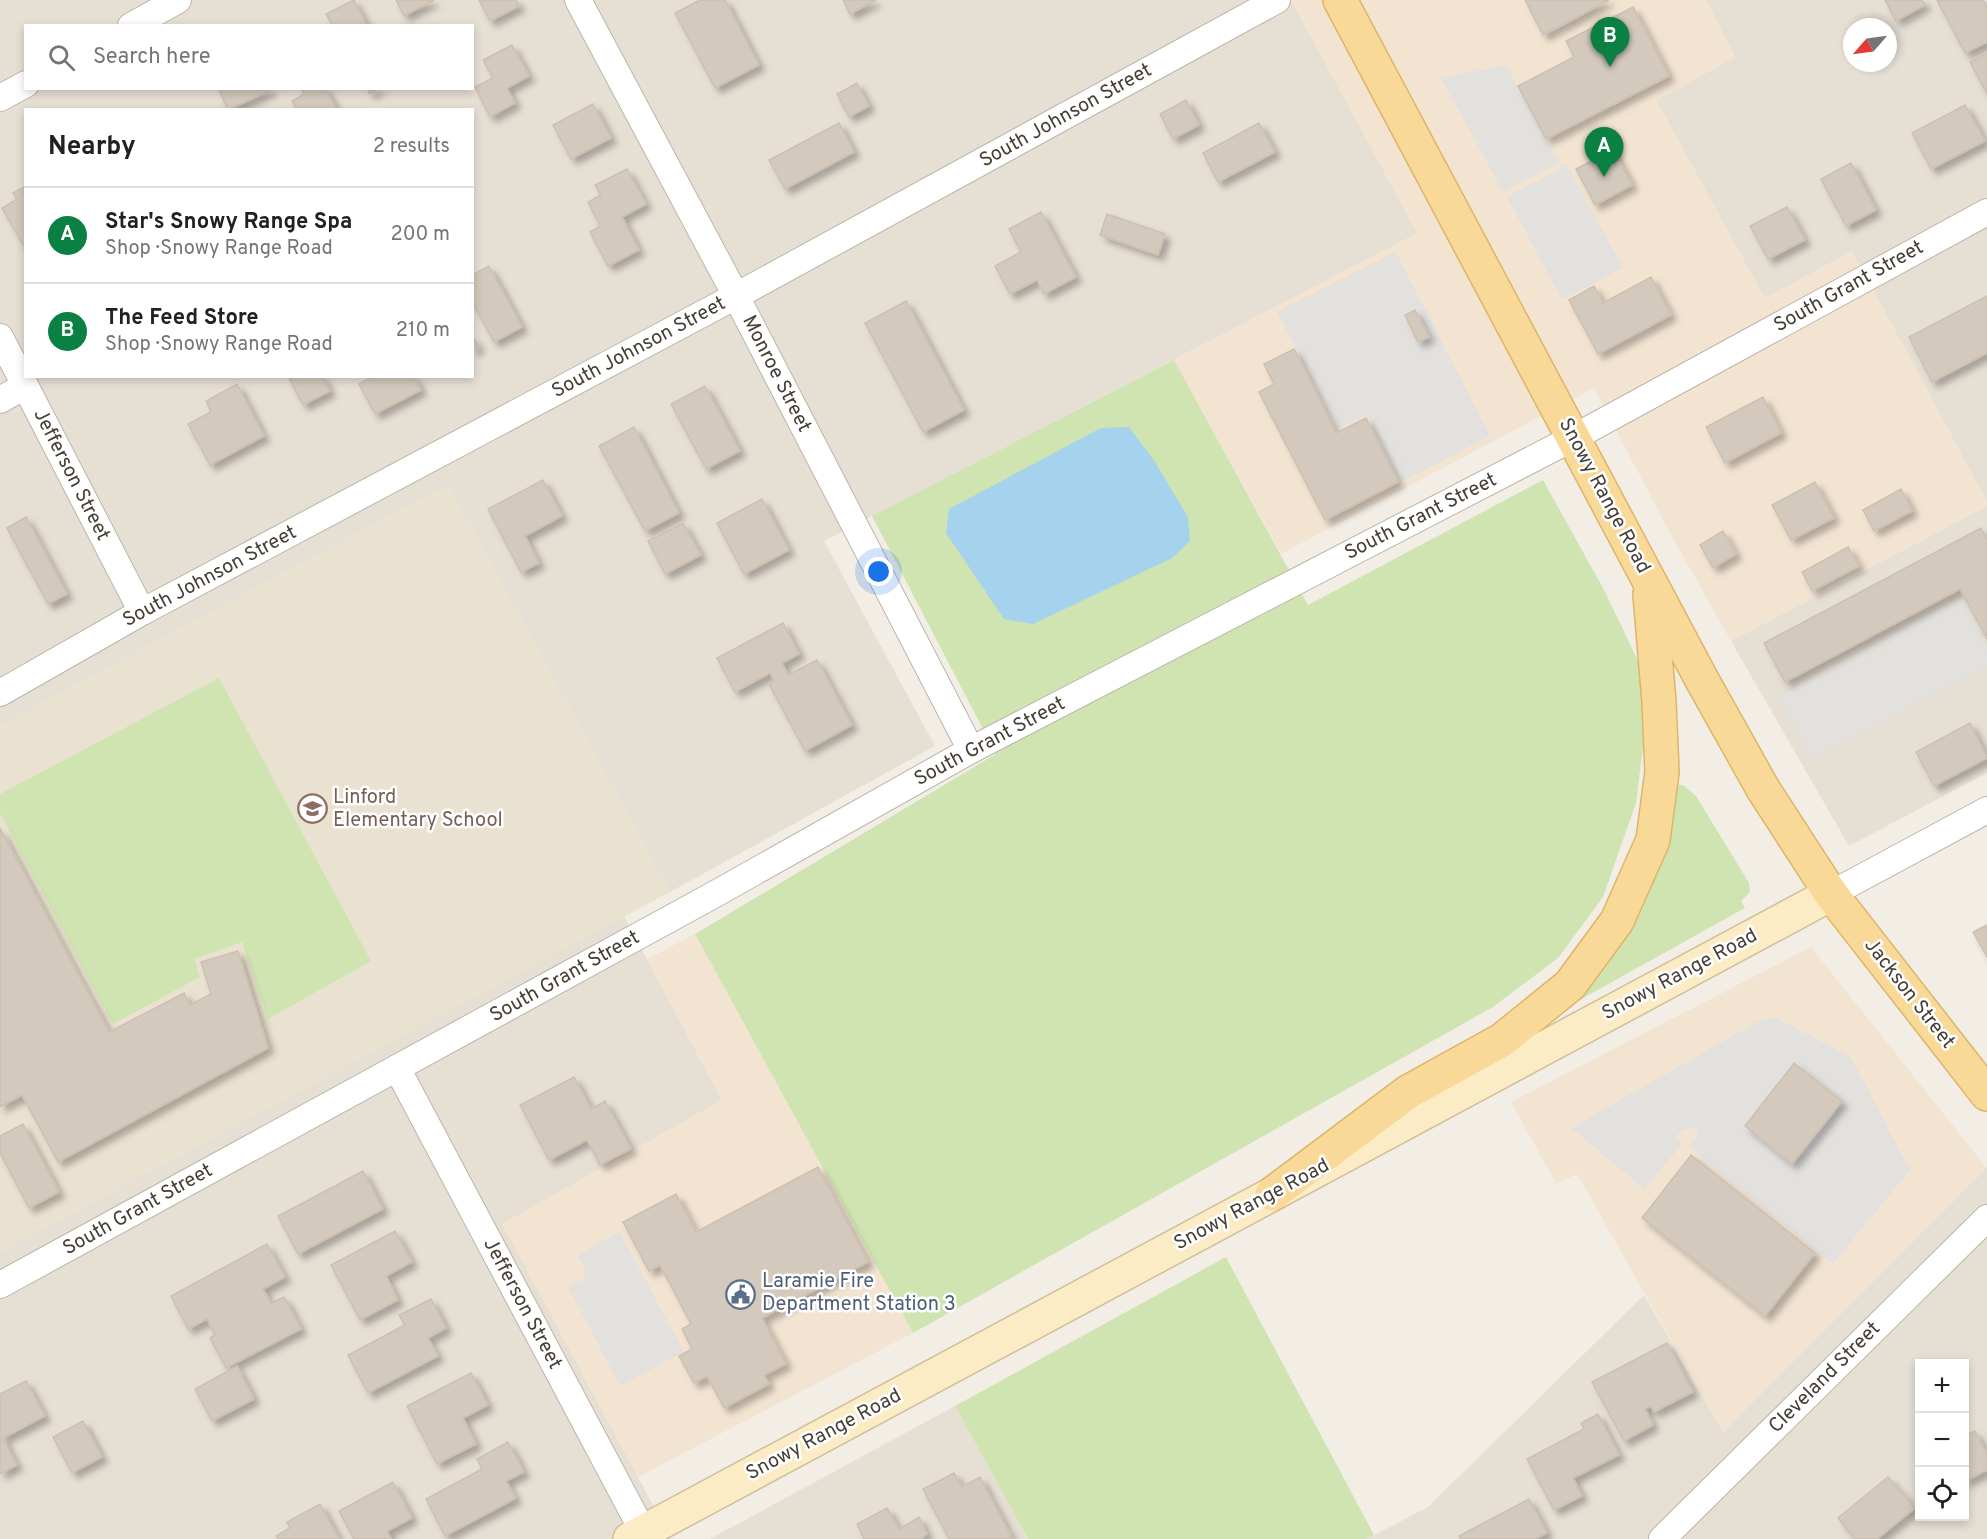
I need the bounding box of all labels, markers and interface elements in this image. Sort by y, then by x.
pin: B [1590,17,1630,67]
north arrow [1843,18,1897,72]
search box [24,24,474,90]
icon: search [45,41,78,74]
text: Search here [93,44,211,71]
street label: South Johnson Street [975,58,1157,174]
pin: A [1584,128,1624,177]
text: Nearby [48,131,136,164]
text: 2 results [373,134,450,160]
text: Star's Snowy Range Spa [105,209,352,236]
text: A [60,222,75,248]
text: 200 m [391,222,450,248]
street label: South Grant Street [1770,235,1928,339]
text: Shop · Snowy Range Road [105,236,333,262]
street label: South Johnson Street [548,291,730,405]
text: The Feed Store [105,305,259,332]
street label: Monroe Street [735,311,817,437]
text: B [61,318,74,344]
text: 210 m [396,318,450,344]
text: Shop · Snowy Range Road [105,332,333,358]
street label: Jefferson Street [27,405,115,545]
street label: Snowy Range Road [1552,414,1656,578]
street label: South Grant Street [1341,467,1501,567]
street label: South Johnson Street [119,520,301,634]
your location [864,557,893,586]
street label: South Grant Street [910,691,1070,793]
place label: Linford Elementary School [333,785,503,834]
school or university icon: Linford Elementary School [296,793,328,825]
street label: Snowy Range Road [1598,923,1762,1027]
street label: South Grant Street [486,925,644,1029]
street label: Jackson Street [1858,934,1960,1054]
street label: Snowy Range Road [1170,1153,1334,1257]
street label: South Grant Street [59,1158,217,1262]
street label: Jefferson Street [476,1234,568,1374]
place label: Laramie Fire Department Station 3 [762,1269,956,1318]
public building icon: Laramie Fire Department Station 3 [725,1278,757,1310]
street label: Cleveland Street [1763,1316,1887,1440]
map controls [1915,1359,1969,1521]
button: + [1915,1359,1969,1413]
street label: Snowy Range Road [742,1383,906,1487]
button: − [1915,1413,1969,1467]
button: locate [1915,1467,1969,1521]

